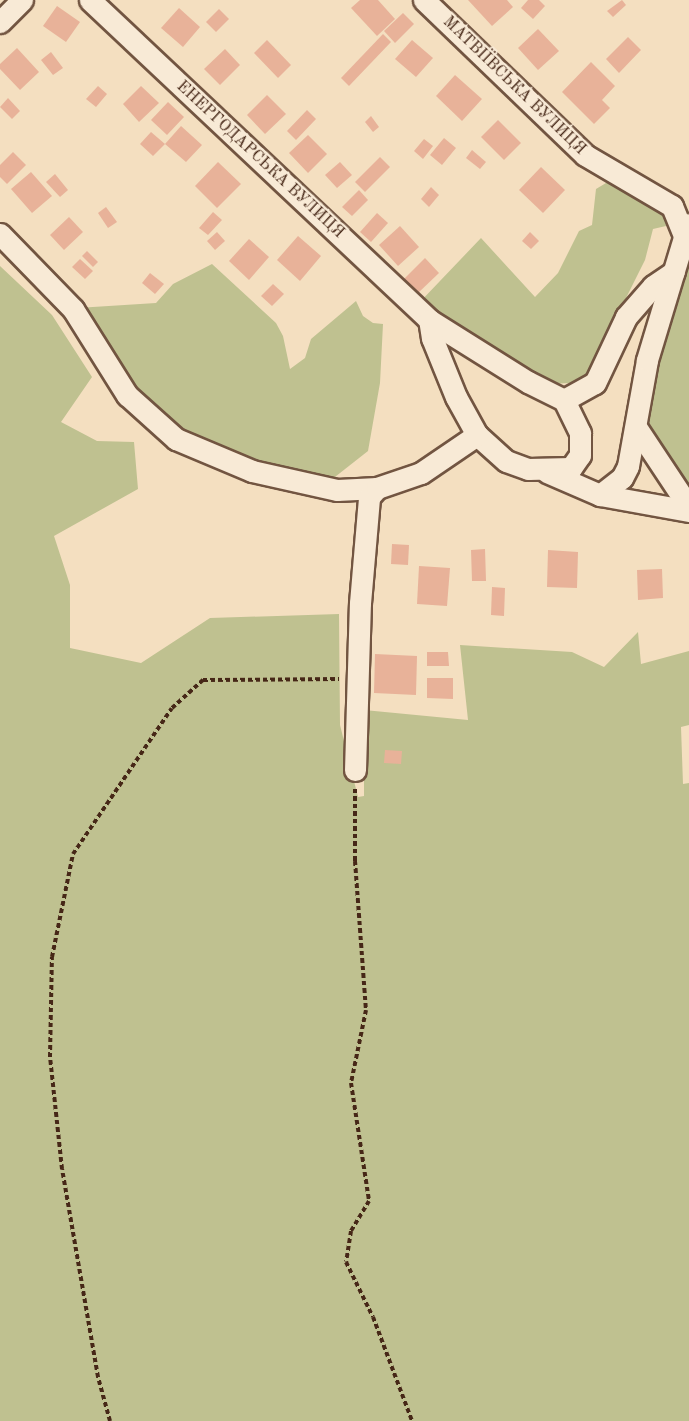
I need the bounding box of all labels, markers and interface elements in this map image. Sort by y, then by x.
street label: МАТВІЇВСЬКА ВУЛИЦЯ [439,13,589,159]
street label: ЕНЕРГОДАРСЬКА ВУЛИЦЯ [172,77,348,243]

